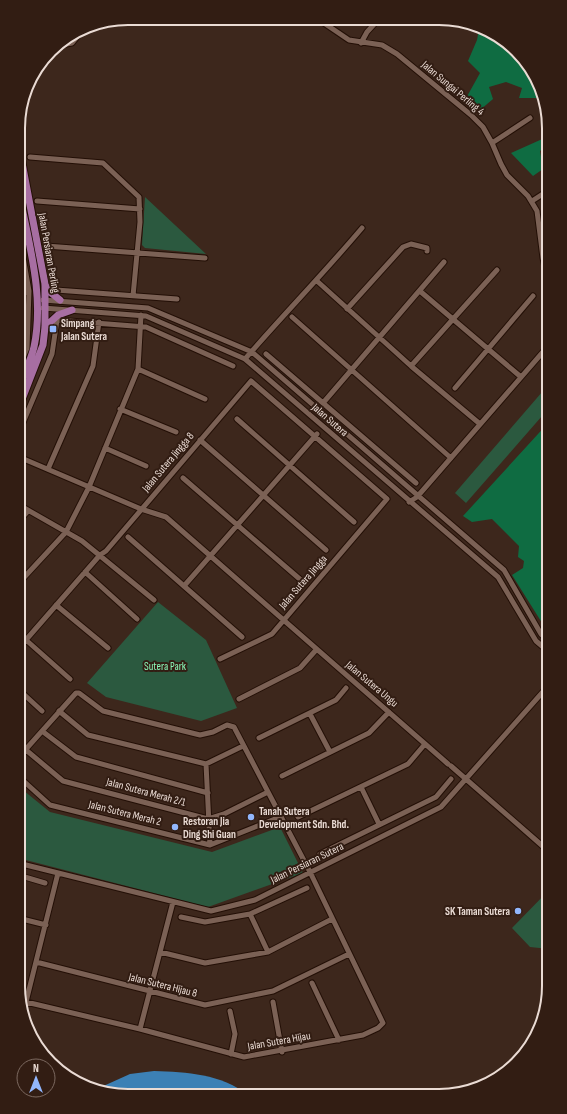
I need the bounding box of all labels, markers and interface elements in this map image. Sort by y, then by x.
street label: Jalan Sungai Perling 4 [418,57,487,118]
street label: Jalan Persiaran Perling [35,211,63,295]
place label: Simpang Jalan Sutera [60,317,108,343]
marker: Simpang Jalan Sutera [48,324,58,334]
street label: Jalan Sutera [309,400,351,439]
street label: Jalan Sutera Jingga 8 [139,429,197,495]
street label: Jalan Sutera Jingga [275,552,330,612]
street label: Jalan Sutera Ungu [342,658,401,710]
park label: Sutera Park [144,660,187,673]
street label: Jalan Sutera Merah 2/1 [104,775,187,809]
street label: Jalan Sutera Merah 2 [86,797,163,828]
place label: Tanah Sutera Development Sdn. Bhd. [259,805,349,831]
marker: Tanah Sutera Development Sdn. Bhd. [246,812,256,822]
place label: Restoran Jia Ding Shi Guan [183,815,236,841]
marker: Restoran Jia Ding Shi Guan [170,822,180,832]
street label: Jalan Persiaran Sutera [268,840,346,887]
place label: SK Taman Sutera [445,905,510,918]
marker: SK Taman Sutera [513,906,523,916]
street label: Jalan Sutera Hijau 8 [126,970,199,1000]
street label: Jalan Sutera Hijau [246,1029,312,1053]
north arrow [16,1058,56,1098]
text: N [33,1062,39,1075]

